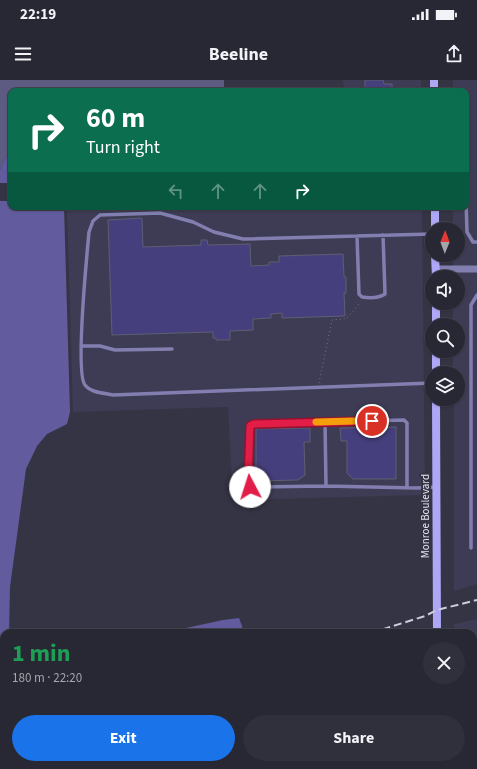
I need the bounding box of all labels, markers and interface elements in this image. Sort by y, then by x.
text: 22:19 [20,4,56,25]
text: Beeline [209,42,268,67]
icon: menu [12,43,34,65]
icon: share [443,43,465,65]
text: 60 m [86,98,145,138]
icon: right [20,104,72,156]
text: Turn right [86,135,160,160]
icon: left [165,180,187,202]
icon: ahead [207,180,229,202]
icon: ahead [249,180,271,202]
icon: right [291,180,313,202]
north arrow [425,222,465,262]
map controls [425,222,465,406]
button: sound [425,270,465,310]
button: search [425,318,465,358]
button: layers [425,366,465,406]
pin [355,404,389,438]
icon: arrive [361,410,383,432]
position arrow [229,466,271,508]
street label: Monroe Boulevard [418,474,433,558]
text: 1 min [12,636,70,671]
button: close [423,642,465,684]
text: 180 m · 22:20 [12,669,82,687]
button: Exit [12,715,235,761]
button: Share [243,715,465,761]

